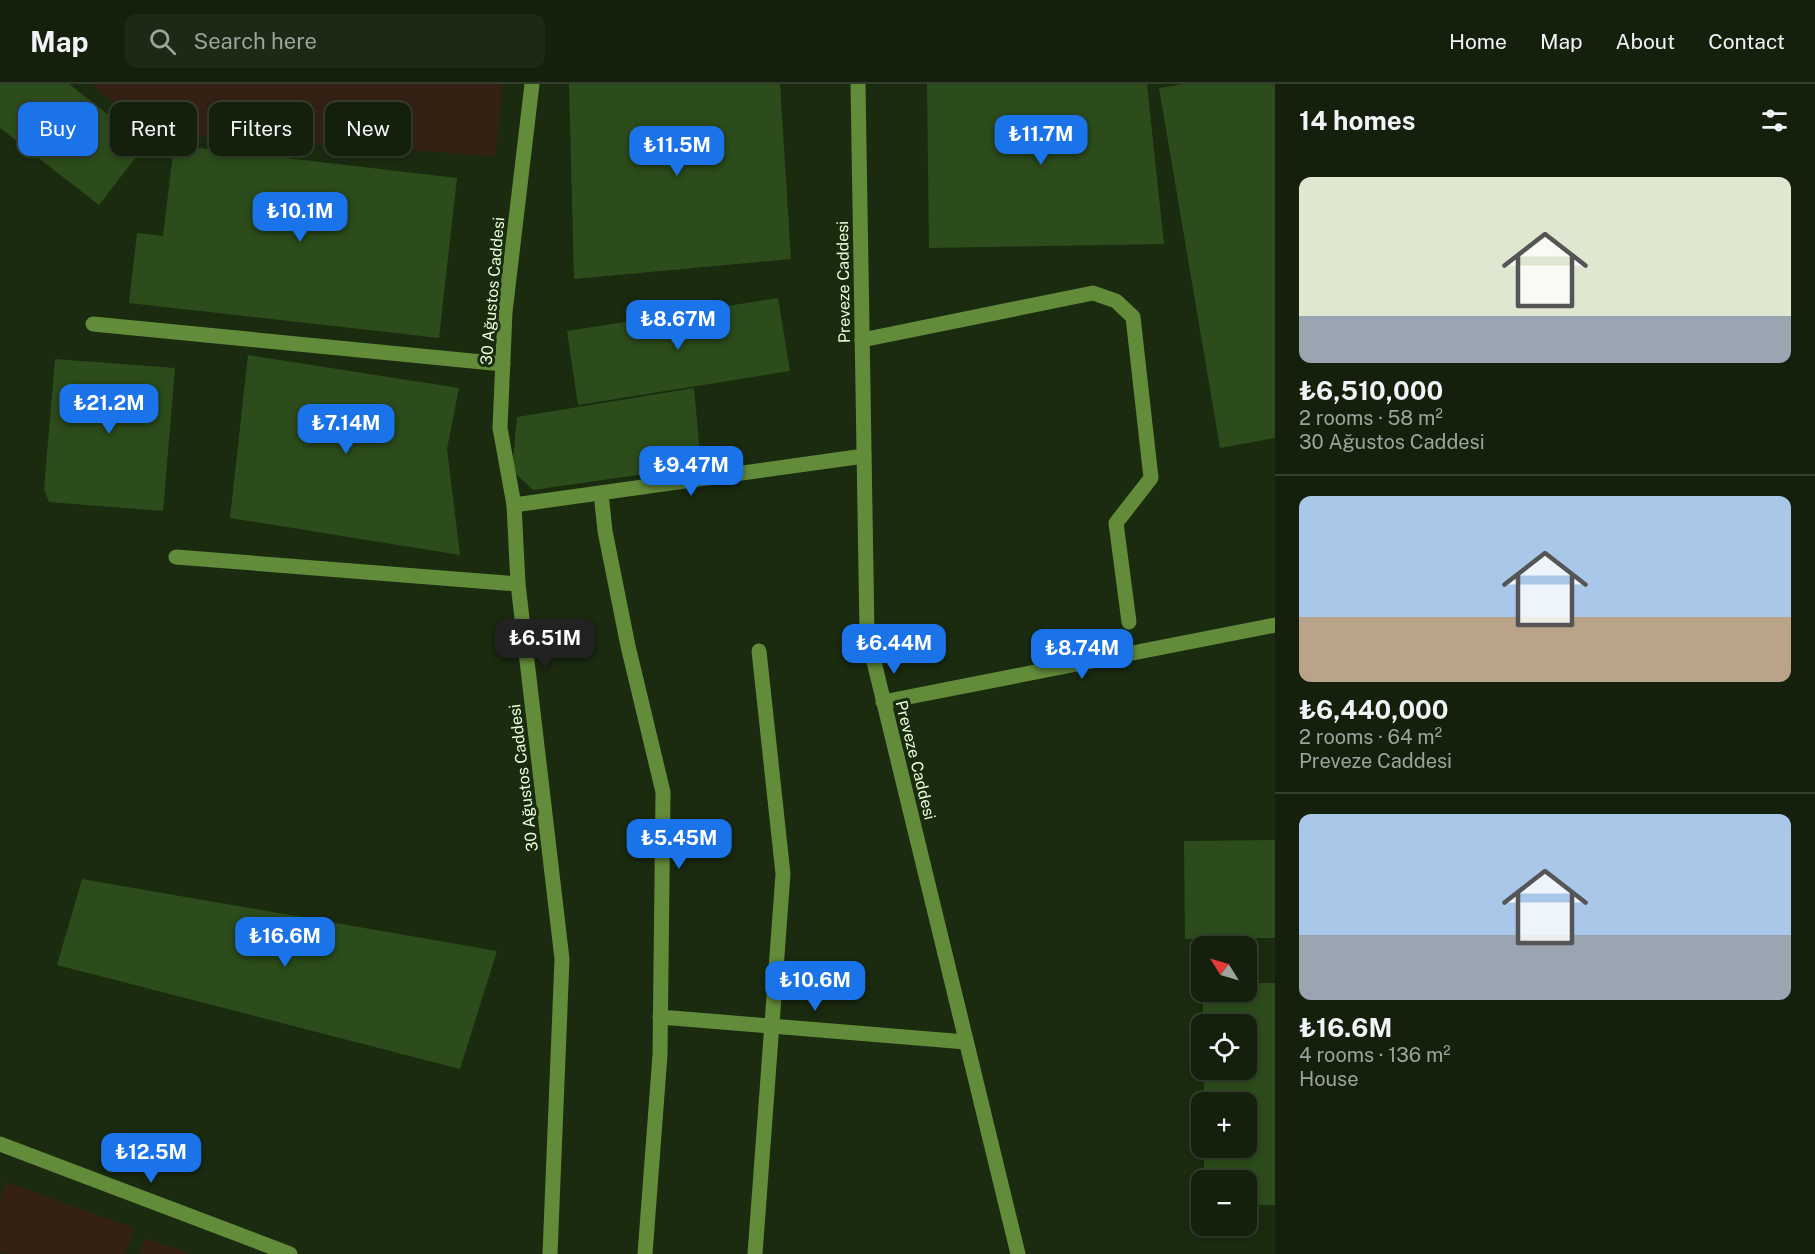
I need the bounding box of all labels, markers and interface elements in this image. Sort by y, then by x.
search box [125,14,545,68]
text: Map [30,25,89,58]
icon: search [146,25,179,58]
text: Search here [194,28,317,54]
text: Home [1449,29,1507,54]
text: Map [1540,29,1583,54]
text: About [1616,29,1675,54]
text: Contact [1708,29,1785,54]
chip: Buy [18,102,98,156]
chip: Rent [110,102,197,156]
chip: Filters [209,102,313,156]
chip: New [325,102,411,156]
icon: filters [1758,104,1791,137]
text: 14 homes [1299,105,1415,136]
pin: ₺11.7M [992,115,1090,166]
text: ₺11.7M [1009,122,1073,146]
pin: ₺11.5M [628,126,726,177]
text: ₺11.5M [643,133,711,157]
pin: ₺10.1M [251,192,349,243]
text: ₺10.1M [267,199,333,223]
street label: 30 Ağustos Caddesi [477,216,508,366]
icon: home [1491,216,1599,324]
street label: Preveze Caddesi [833,221,854,343]
pin: ₺8.67M [629,300,727,351]
text: ₺8.67M [640,307,716,331]
text: ₺6,510,000 [1299,375,1443,406]
pin: ₺21.2M [60,384,158,435]
text: ₺21.2M [73,391,145,415]
pin: ₺7.14M [297,404,395,455]
text: 2 rooms · 58 m² [1299,406,1443,430]
text: ₺7.14M [312,411,380,435]
text: 30 Ağustos Caddesi [1299,430,1485,454]
pin: ₺9.47M [642,446,740,497]
text: ₺9.47M [653,453,729,477]
icon: home [1491,535,1599,643]
pin: ₺6.51M [496,619,594,670]
pin: ₺6.44M [845,624,943,675]
text: ₺6.51M [509,626,581,650]
pin: ₺8.74M [1033,629,1131,680]
text: ₺6.44M [856,631,932,655]
text: ₺8.74M [1045,636,1119,660]
text: ₺6,440,000 [1299,694,1449,725]
street label: Preveze Caddesi [891,698,940,822]
street label: 30 Ağustos Caddesi [505,703,542,853]
text: 2 rooms · 64 m² [1299,725,1442,749]
text: Preveze Caddesi [1299,749,1452,773]
pin: ₺5.45M [630,819,728,870]
text: ₺5.45M [641,826,717,850]
icon: home [1491,853,1599,961]
pin: ₺16.6M [236,917,334,968]
text: ₺16.6M [249,924,321,948]
north arrow [1191,936,1257,1002]
map controls [1191,936,1257,1236]
pin: ₺10.6M [766,961,864,1012]
text: ₺10.6M [779,968,851,992]
text: ₺16.6M [1299,1012,1392,1043]
button: locate [1191,1014,1257,1080]
text: 4 rooms · 136 m² [1299,1043,1451,1067]
text: House [1299,1067,1359,1091]
button: + [1191,1092,1257,1158]
pin: ₺12.5M [102,1133,200,1184]
text: ₺12.5M [115,1140,187,1164]
button: − [1191,1170,1257,1236]

